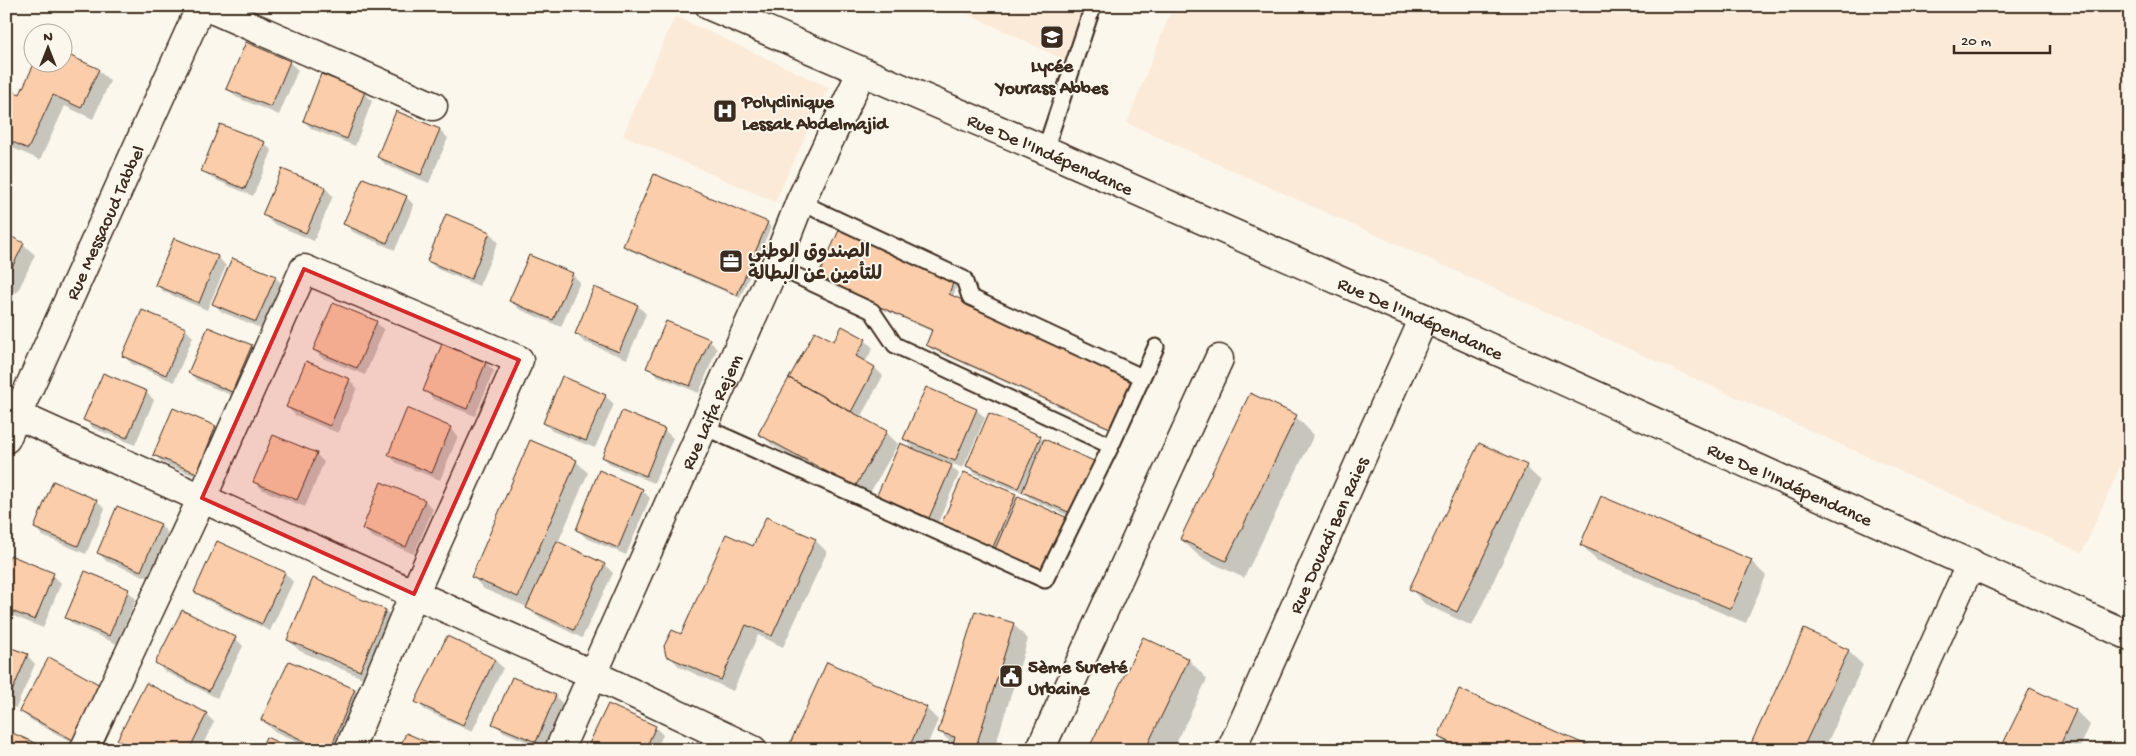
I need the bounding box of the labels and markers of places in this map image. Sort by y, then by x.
school or university icon: Lycée Yourass Abbes [1039,24,1065,50]
place label: Lycée Yourass Abbes [994,56,1109,101]
place label: Polyclinique Lessak Abdelmajid [741,92,889,137]
hospital icon: Polyclinique Lessak Abdelmajid [712,98,738,124]
place label: الصندوق الوطني للتأمين عن البطالة [748,242,882,287]
office icon: الصندوق الوطني للتأمين عن البطالة [718,248,744,274]
place label: 5ème Sureté Urbaine [1028,657,1129,702]
public building icon: 5ème Sureté Urbaine [998,663,1024,689]

